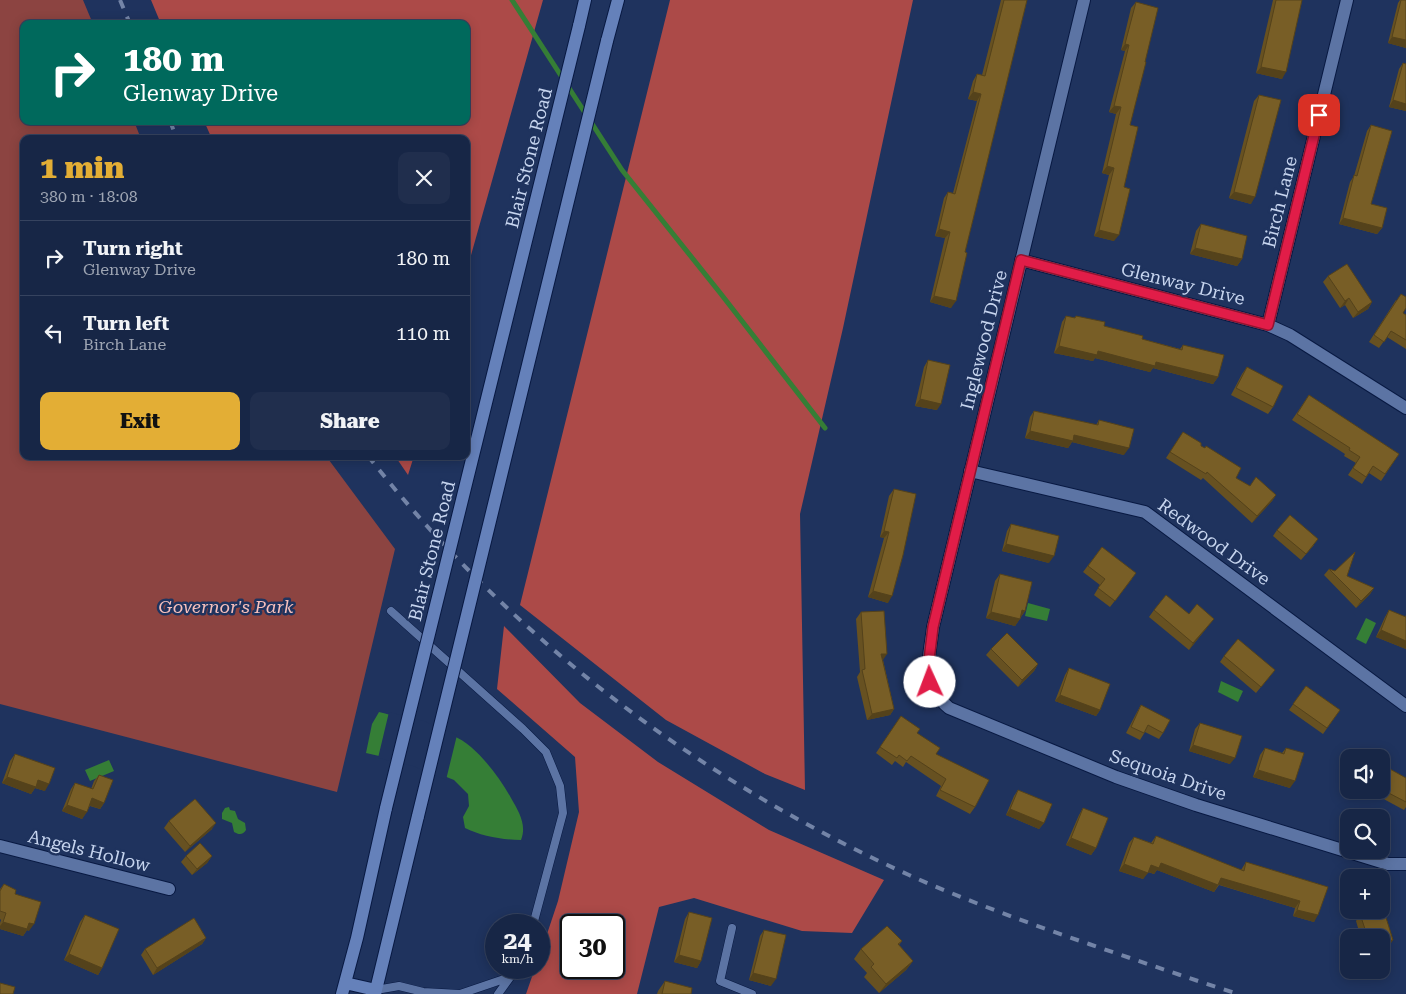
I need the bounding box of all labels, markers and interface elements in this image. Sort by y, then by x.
text: 180 m [123,39,224,80]
icon: right [40,40,105,105]
text: Glenway Drive [123,81,278,106]
street label: Blair Stone Road [501,85,556,230]
pin [1298,94,1340,136]
icon: arrive [1305,101,1333,129]
text: 1 min [40,150,124,185]
button: close [398,152,450,204]
street label: Birch Lane [1258,154,1301,250]
text: 380 m · 18:08 [40,187,138,206]
text: Turn right [83,237,183,260]
icon: right [40,244,68,272]
text: 180 m [396,247,450,270]
street label: Glenway Drive [1119,258,1247,309]
text: Glenway Drive [83,260,196,279]
street label: Inglewood Drive [956,268,1011,412]
text: Turn left [83,312,169,335]
icon: left [40,319,68,347]
text: 110 m [396,322,450,345]
text: Birch Lane [83,335,166,354]
button: Exit [40,392,240,450]
button: Share [250,392,450,450]
street label: Blair Stone Road [404,478,459,623]
street label: Redwood Drive [1154,494,1275,589]
park label: Governor's Park [159,596,294,617]
position arrow [903,655,955,707]
street label: Sequoia Drive [1107,745,1229,804]
map controls [1340,749,1390,979]
button: sound [1340,749,1390,799]
button: search [1340,809,1390,859]
street label: Angels Hollow [26,825,152,876]
button: + [1340,869,1390,919]
speed limit sign: 30 [560,914,625,979]
text: 24 [503,926,532,955]
button: − [1340,929,1390,979]
text: km/h [501,952,534,966]

